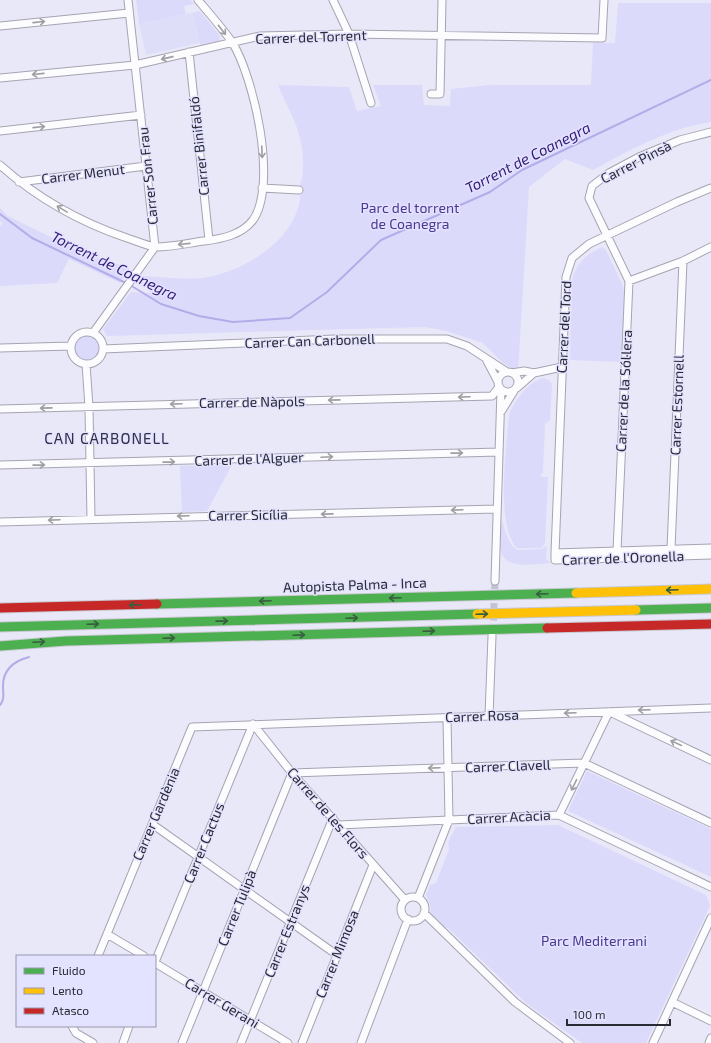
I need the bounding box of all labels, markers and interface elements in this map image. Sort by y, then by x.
one-way arrow [32,18,45,26]
one-way arrow [218,25,227,36]
street label: Carrer del Torrent [255,26,367,47]
one-way arrow [161,54,174,62]
one-way arrow [32,71,45,78]
street label: Carrer Binifaldó [185,96,212,196]
water label: Torrent de Coanegra [462,118,593,197]
one-way arrow [32,123,45,131]
street label: Carrer Son Frau [134,126,161,226]
street label: Carrer Pinsà [597,136,674,187]
one-way arrow [258,145,266,158]
street label: Carrer Menut [40,160,126,187]
park label: Parc del torrent de Coanegra [361,199,459,232]
one-way arrow [56,205,68,213]
water label: Torrent de Coanegra [48,227,181,303]
one-way arrow [178,240,191,248]
street label: Carrer del Tord [553,280,574,374]
street label: Carrer de la Sól·lera [612,329,635,453]
street label: Carrer Can Carbonell [244,330,376,351]
street label: Carrer Estornell [666,354,687,455]
street label: Carrer de Nàpols [199,392,305,411]
one-way arrow [458,393,471,401]
one-way arrow [328,396,341,404]
one-way arrow [170,400,183,408]
one-way arrow [40,404,53,412]
district label: CAN CARBONELL [44,429,170,447]
street label: Carrer de l'Alguer [194,448,304,469]
one-way arrow [450,450,463,457]
one-way arrow [320,453,333,461]
one-way arrow [162,458,175,466]
one-way arrow [32,461,45,468]
street label: Carrer Sicília [208,505,288,524]
one-way arrow [451,506,464,514]
one-way arrow [321,510,334,517]
one-way arrow [177,512,190,520]
one-way arrow [48,516,61,524]
street label: Carrer de l'Oronella [561,547,685,568]
street label: Autopista Palma - Inca [283,573,427,596]
one-way arrow [666,587,679,594]
one-way arrow [536,590,549,598]
one-way arrow [389,594,402,602]
one-way arrow [259,597,272,605]
one-way arrow [129,601,142,609]
one-way arrow [475,610,488,618]
one-way arrow [345,614,358,622]
one-way arrow [215,617,228,625]
one-way arrow [86,621,99,628]
one-way arrow [422,627,435,635]
one-way arrow [292,631,305,639]
one-way arrow [162,635,175,642]
one-way arrow [32,639,45,646]
street label: Carrer Rosa [445,706,519,725]
one-way arrow [638,707,651,714]
one-way arrow [564,709,577,717]
one-way arrow [670,739,682,746]
street label: Carrer Clavell [465,755,552,775]
street label: Carrer de les Flors [284,763,373,862]
street label: Carrer Gardènia [128,765,183,863]
one-way arrow [428,765,441,772]
one-way arrow [570,778,577,790]
street label: Carrer Cactus [180,800,227,886]
street label: Carrer Acàcia [467,806,551,827]
street label: Carrer Tulipà [214,867,260,948]
street label: Carrer Estranys [260,882,313,980]
street label: Carrer Mimosa [311,907,362,1000]
park label: Parc Mediterrani [541,932,647,949]
legend [16,955,156,1027]
text: Fluido [52,963,86,977]
street label: Carrer Gerani [182,974,263,1031]
text: Lento [52,983,83,997]
scale bar [567,1001,670,1027]
text: Atasco [52,1003,89,1017]
text: 100 m [573,1007,605,1021]

